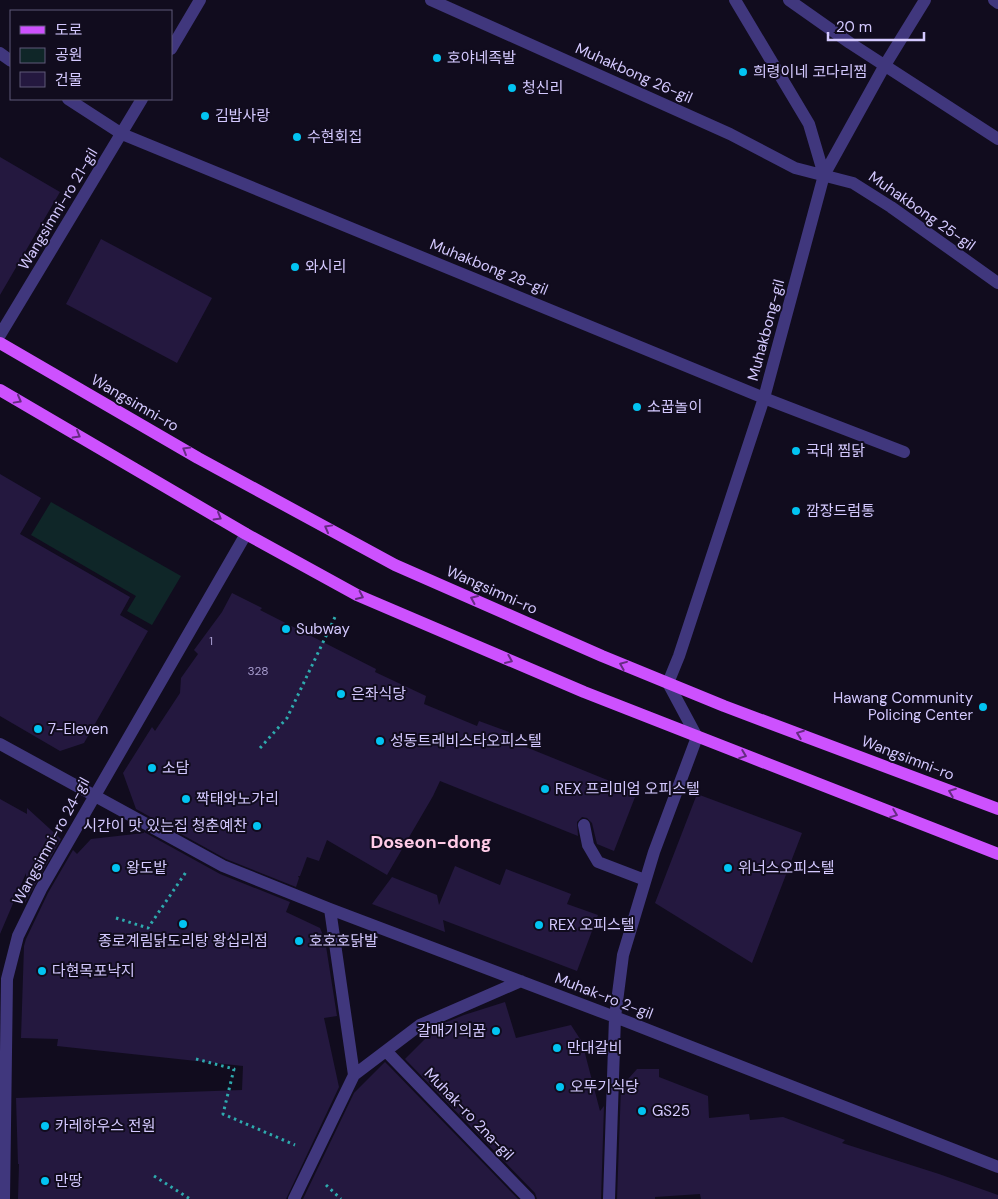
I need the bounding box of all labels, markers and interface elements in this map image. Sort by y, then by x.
legend [10,10,172,100]
scale bar [828,10,924,42]
text: 20 m [836,17,872,37]
text: 도로 [55,20,83,40]
street label: Muhakbong 26-gil [572,38,696,108]
text: 공원 [55,45,83,65]
place label: 호야네족발 [447,48,516,68]
marker: 호야네족발 [431,52,443,64]
place label: 희령이네 코다리찜 [753,62,867,82]
marker: 희령이네 코다리찜 [737,66,749,78]
text: 건물 [55,70,83,90]
place label: 청신리 [522,78,563,98]
marker: 청신리 [506,82,518,94]
place label: 김밥사랑 [215,106,270,126]
marker: 김밥사랑 [199,110,211,122]
place label: 수현회집 [307,127,362,147]
marker: 수현회집 [291,131,303,143]
street label: Wangsimni-ro 21-gil [14,144,102,274]
street label: Muhakbong 25-gil [865,167,979,255]
street label: Muhakbong 28-gil [427,234,551,300]
place label: 와시리 [305,257,346,277]
marker: 와시리 [289,261,301,273]
street label: Muhakbong-gil [743,277,789,383]
street label: Wangsimni-ro [88,370,182,436]
one-way arrow [12,394,21,404]
place label: 소꿉놀이 [647,397,702,417]
marker: 소꿉놀이 [631,401,643,413]
one-way arrow [72,428,81,438]
place label: 국대 찜닭 [806,441,865,461]
marker: 국대 찜닭 [790,445,802,457]
one-way arrow [182,447,191,457]
place label: 깜장드럼통 [806,501,875,521]
marker: 깜장드럼통 [790,505,802,517]
one-way arrow [212,510,221,520]
one-way arrow [324,524,333,534]
street label: Wangsimni-ro [443,561,541,619]
one-way arrow [354,589,363,599]
one-way arrow [470,595,479,606]
place label: Subway [296,619,351,639]
marker: Subway [280,623,292,635]
house number: 1 [209,633,213,649]
one-way arrow [504,654,513,664]
one-way arrow [619,660,628,671]
house number: 328 [247,663,269,679]
place label: 은좌식당 [351,684,406,704]
marker: 은좌식당 [335,688,347,700]
place label: Hawang Community Policing Center [833,688,974,725]
marker: Hawang Community Policing Center [977,701,989,713]
place label: 7-Eleven [48,719,108,739]
marker: 7-Eleven [32,723,44,735]
one-way arrow [796,730,805,740]
place label: 성동트레비스타오피스텔 [390,731,542,751]
street label: Wangsimni-ro [859,731,957,785]
marker: 성동트레비스타오피스텔 [374,735,386,747]
one-way arrow [738,749,746,759]
place label: 소담 [162,758,190,778]
marker: 소담 [146,762,158,774]
street label: Wangsimni-ro 24-gil [8,774,94,908]
place label: REX 프리미엄 오피스텔 [555,779,700,799]
marker: REX 프리미엄 오피스텔 [539,783,551,795]
one-way arrow [949,787,957,797]
place label: 짝태와노가리 [196,789,279,809]
marker: 짝태와노가리 [180,793,192,805]
one-way arrow [889,808,898,818]
place label: 시간이 맛 있는집 청춘예찬 [83,816,247,836]
marker: 시간이 맛 있는집 청춘예찬 [251,820,263,832]
district label: Doseon-dong [370,830,492,854]
place label: 왕도밭 [126,858,168,878]
place label: 위너스오피스텔 [738,858,835,878]
marker: 왕도밭 [110,862,122,874]
marker: 위너스오피스텔 [722,862,734,874]
place label: REX 오피스텔 [549,915,635,935]
marker: 종로계림닭도리탕 왕십리점 [177,918,189,930]
marker: REX 오피스텔 [533,919,545,931]
place label: 종로계림닭도리탕 왕십리점 [98,931,268,951]
place label: 호호호닭발 [309,931,378,951]
marker: 호호호닭발 [293,935,305,947]
place label: 다현목포낙지 [52,961,135,981]
marker: 다현목포낙지 [36,965,48,977]
street label: Muhak-ro 2-gil [552,968,656,1024]
place label: 갈매기의꿈 [417,1021,486,1041]
marker: 갈매기의꿈 [490,1025,502,1037]
place label: 만대갈비 [567,1038,622,1058]
marker: 만대갈비 [551,1042,563,1054]
street label: Muhak-ro 2na-gil [420,1064,518,1164]
place label: 오뚜기식당 [570,1077,639,1097]
marker: 오뚜기식당 [554,1081,566,1093]
place label: GS25 [652,1101,690,1121]
marker: GS25 [636,1105,648,1117]
place label: 카레하우스 전원 [55,1116,156,1136]
marker: 카레하우스 전원 [39,1120,51,1132]
place label: 만땅 [55,1171,83,1191]
marker: 만땅 [39,1175,51,1187]

